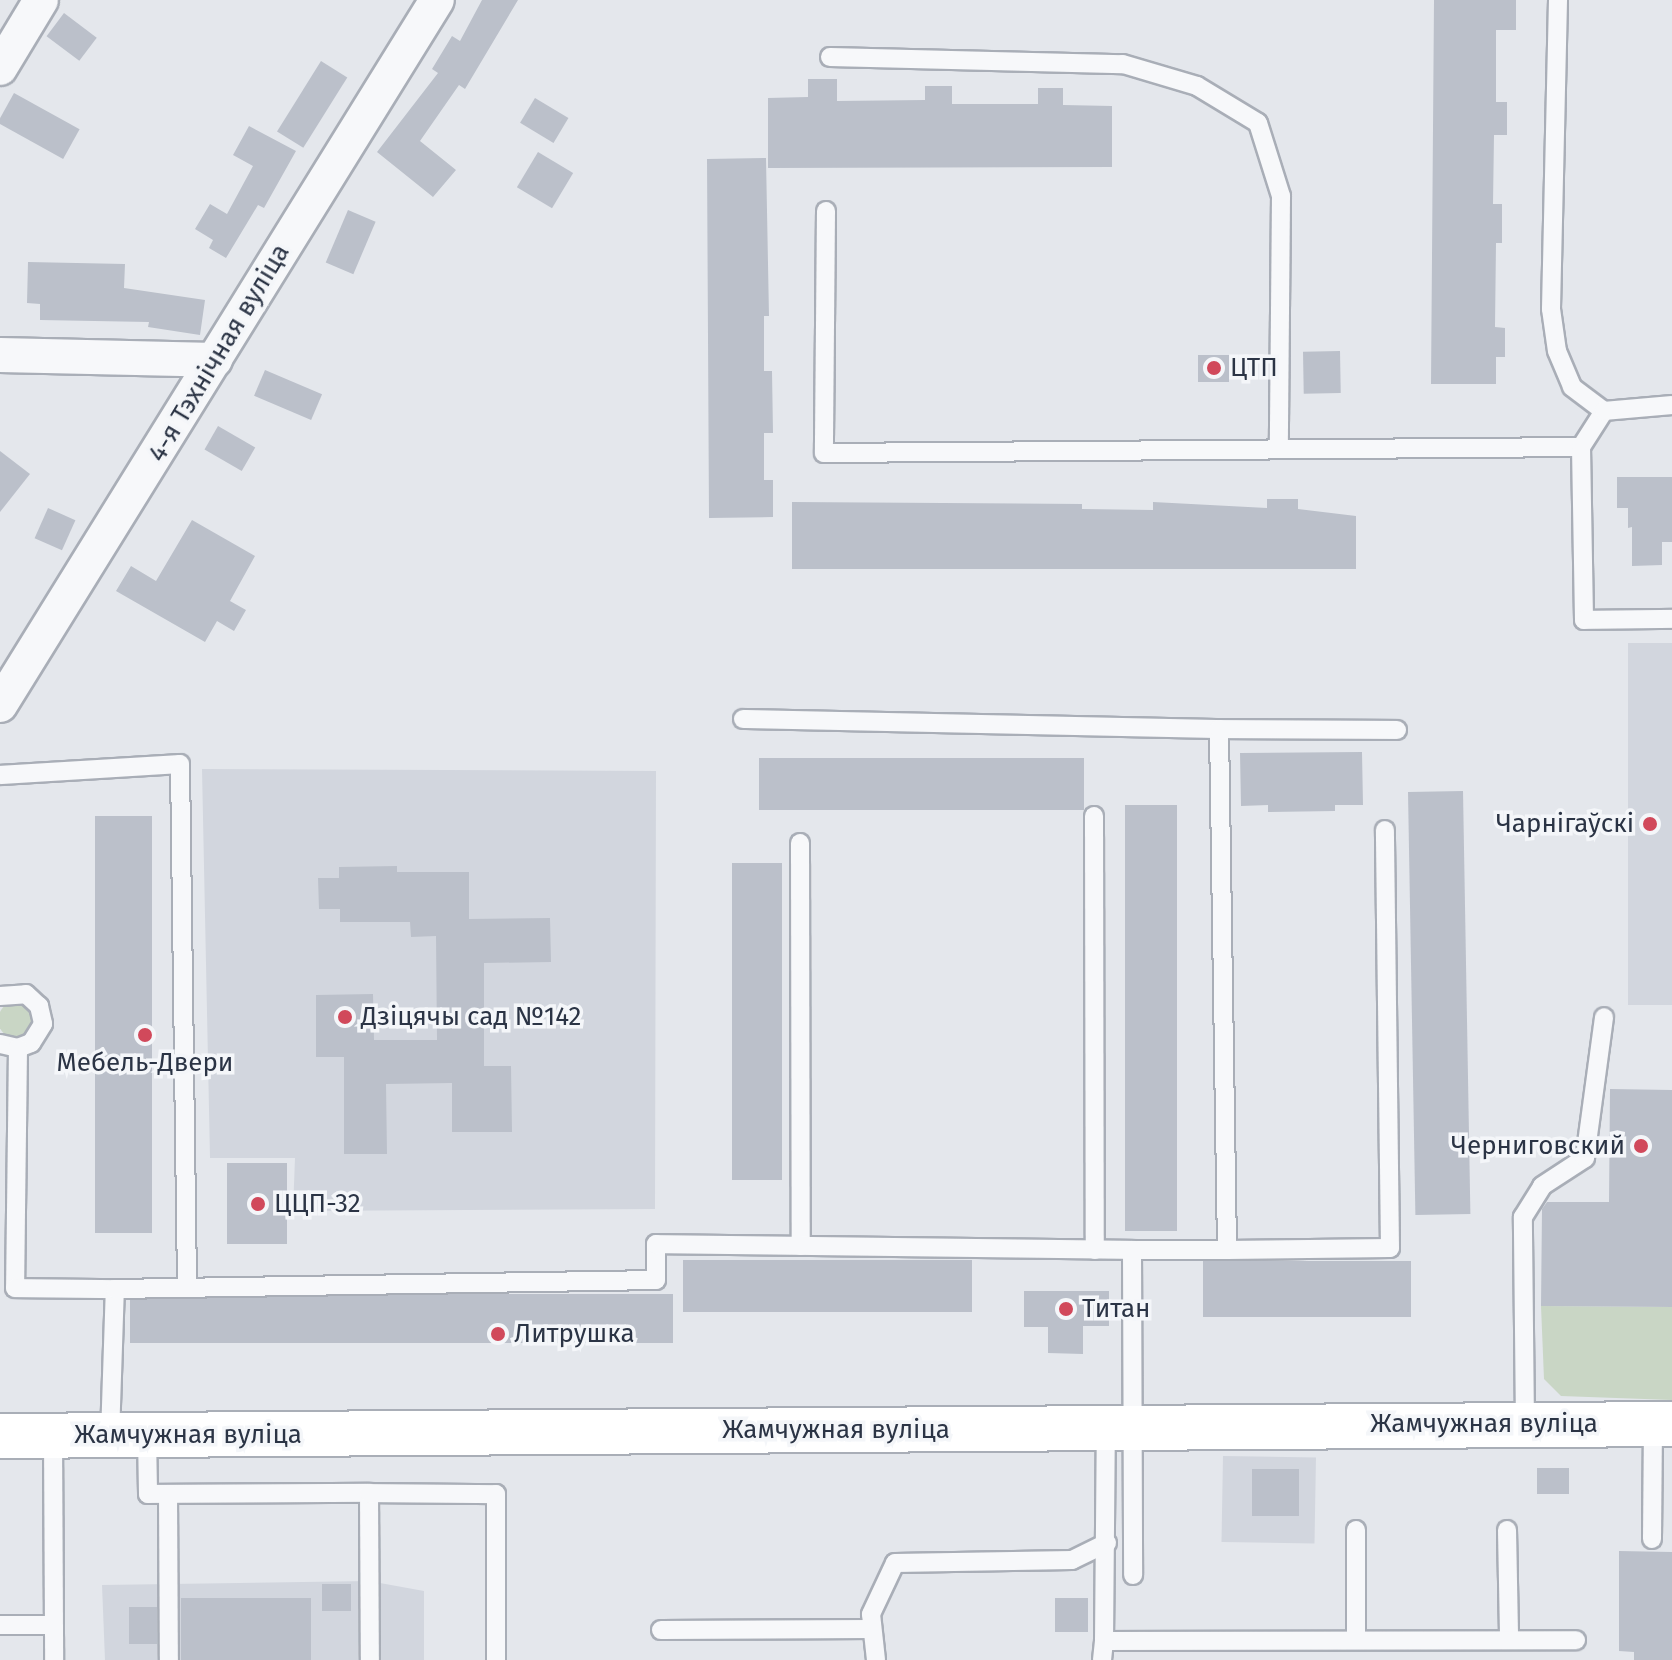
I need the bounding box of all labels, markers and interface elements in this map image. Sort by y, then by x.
street label: 4-я Тэхнічная вуліца [142,239,296,467]
place label: ЦТП [1230,352,1278,384]
marker: ЦТП [1205,359,1223,377]
place label: Чарнігаўскі [1496,808,1634,840]
marker: Чарнігаўскі [1641,815,1659,833]
place label: Дзіцячы сад №142 [361,1001,581,1033]
marker: Дзіцячы сад №142 [336,1008,354,1026]
marker: Мебель-Двери [136,1026,154,1044]
place label: Мебель-Двери [57,1047,233,1079]
place label: Черниговский [1451,1130,1625,1162]
marker: Черниговский [1632,1137,1650,1155]
place label: ЦЦП-32 [274,1188,361,1220]
marker: ЦЦП-32 [249,1195,267,1213]
place label: Титан [1082,1293,1151,1325]
marker: Титан [1057,1300,1075,1318]
place label: Литрушка [514,1318,635,1350]
marker: Литрушка [489,1325,507,1343]
street label: Жамчужная вуліца [1370,1408,1598,1440]
street label: Жамчужная вуліца [722,1414,950,1446]
street label: Жамчужная вуліца [74,1419,302,1451]

